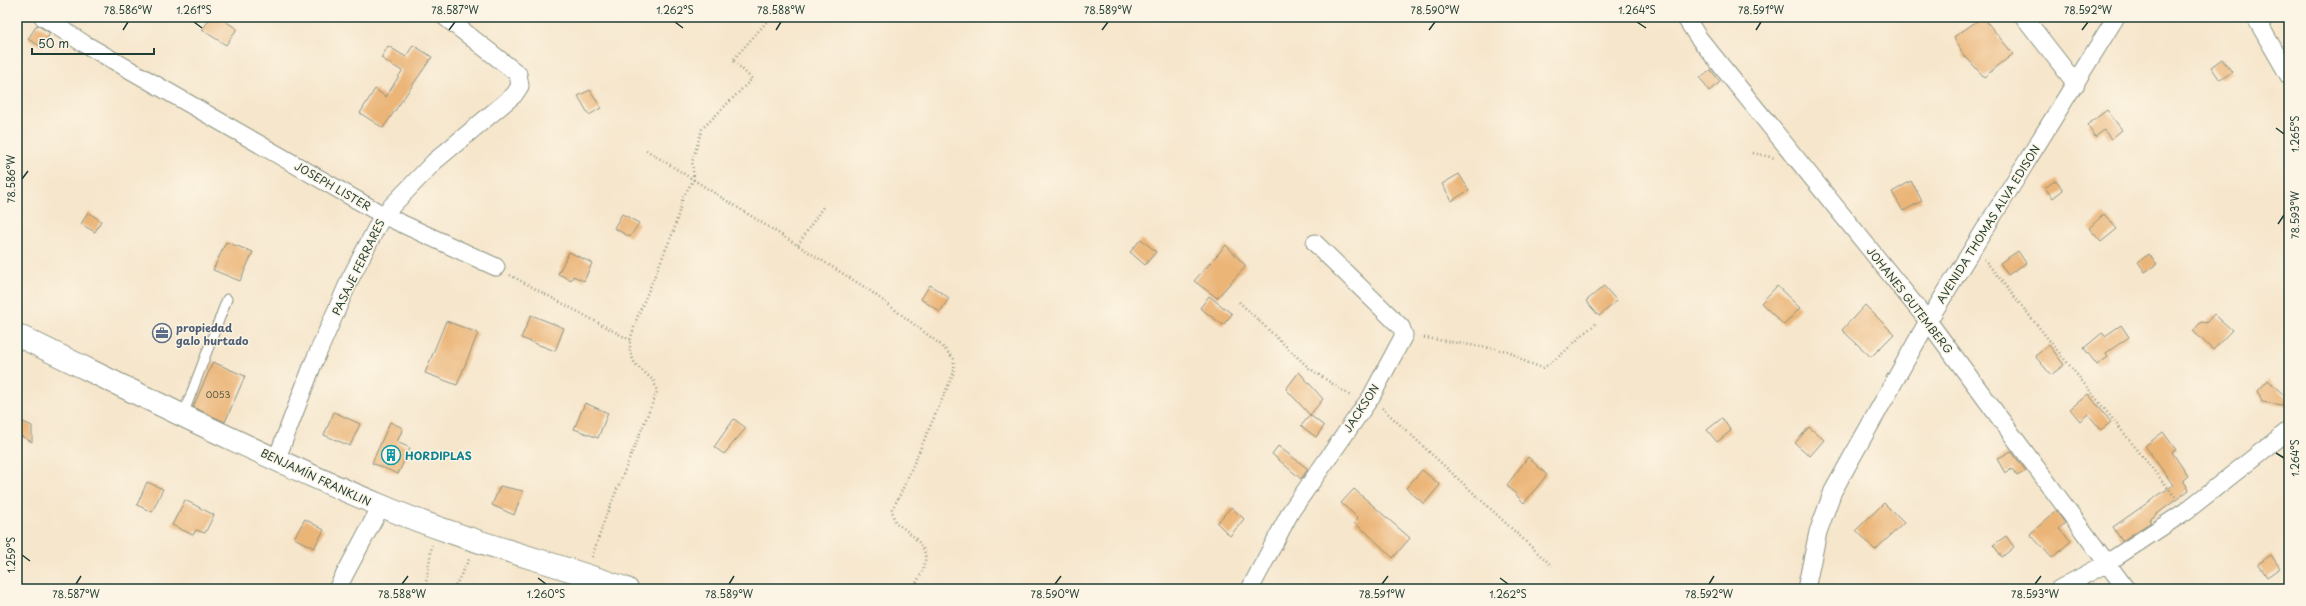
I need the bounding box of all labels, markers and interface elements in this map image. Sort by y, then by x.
text: 78.586°W [104,2,153,17]
text: 1.261°S [176,2,212,17]
text: 78.587°W [431,2,479,17]
text: 1.262°S [656,2,694,17]
text: 78.588°W [757,2,806,17]
text: 78.589°W [1084,2,1133,17]
text: 78.590°W [1411,2,1460,17]
text: 1.264°S [1618,2,1656,17]
text: 78.591°W [1738,2,1785,17]
text: 78.592°W [2064,2,2113,17]
scale bar [32,30,154,56]
text: 50 m [38,34,69,52]
text: 1.265°S [2287,115,2302,153]
street label: AVENIDA THOMAS ALVA EDISON [1932,141,2044,307]
text: 78.586°W [3,154,18,203]
street label: JOSEPH LISTER [292,157,374,215]
text: 78.593°W [2287,190,2302,239]
street label: PASAJE FERRARES [327,216,389,318]
street label: JOHANES GUTEMBERG [1863,243,1957,357]
place label: propiedad galo hurtado [176,319,249,349]
office icon: propiedad galo hurtado [151,322,173,344]
street label: JACKSON [1339,380,1383,436]
house number: 0053 [206,387,230,401]
text: 1.264°S [2287,439,2302,477]
street label: BENJAMÍN FRANKLIN [258,444,374,510]
building icon: HORDIPLAS [380,444,402,466]
place label: HORDIPLAS [405,447,472,464]
text: 1.259°S [3,537,18,573]
text: 78.587°W [52,586,100,601]
text: 78.588°W [378,586,427,601]
text: 1.260°S [527,586,565,601]
text: 78.589°W [705,586,754,601]
text: 78.590°W [1031,586,1080,601]
text: 78.591°W [1359,586,1406,601]
text: 1.262°S [1489,586,1527,601]
text: 78.592°W [1685,586,1734,601]
text: 78.593°W [2011,586,2060,601]

